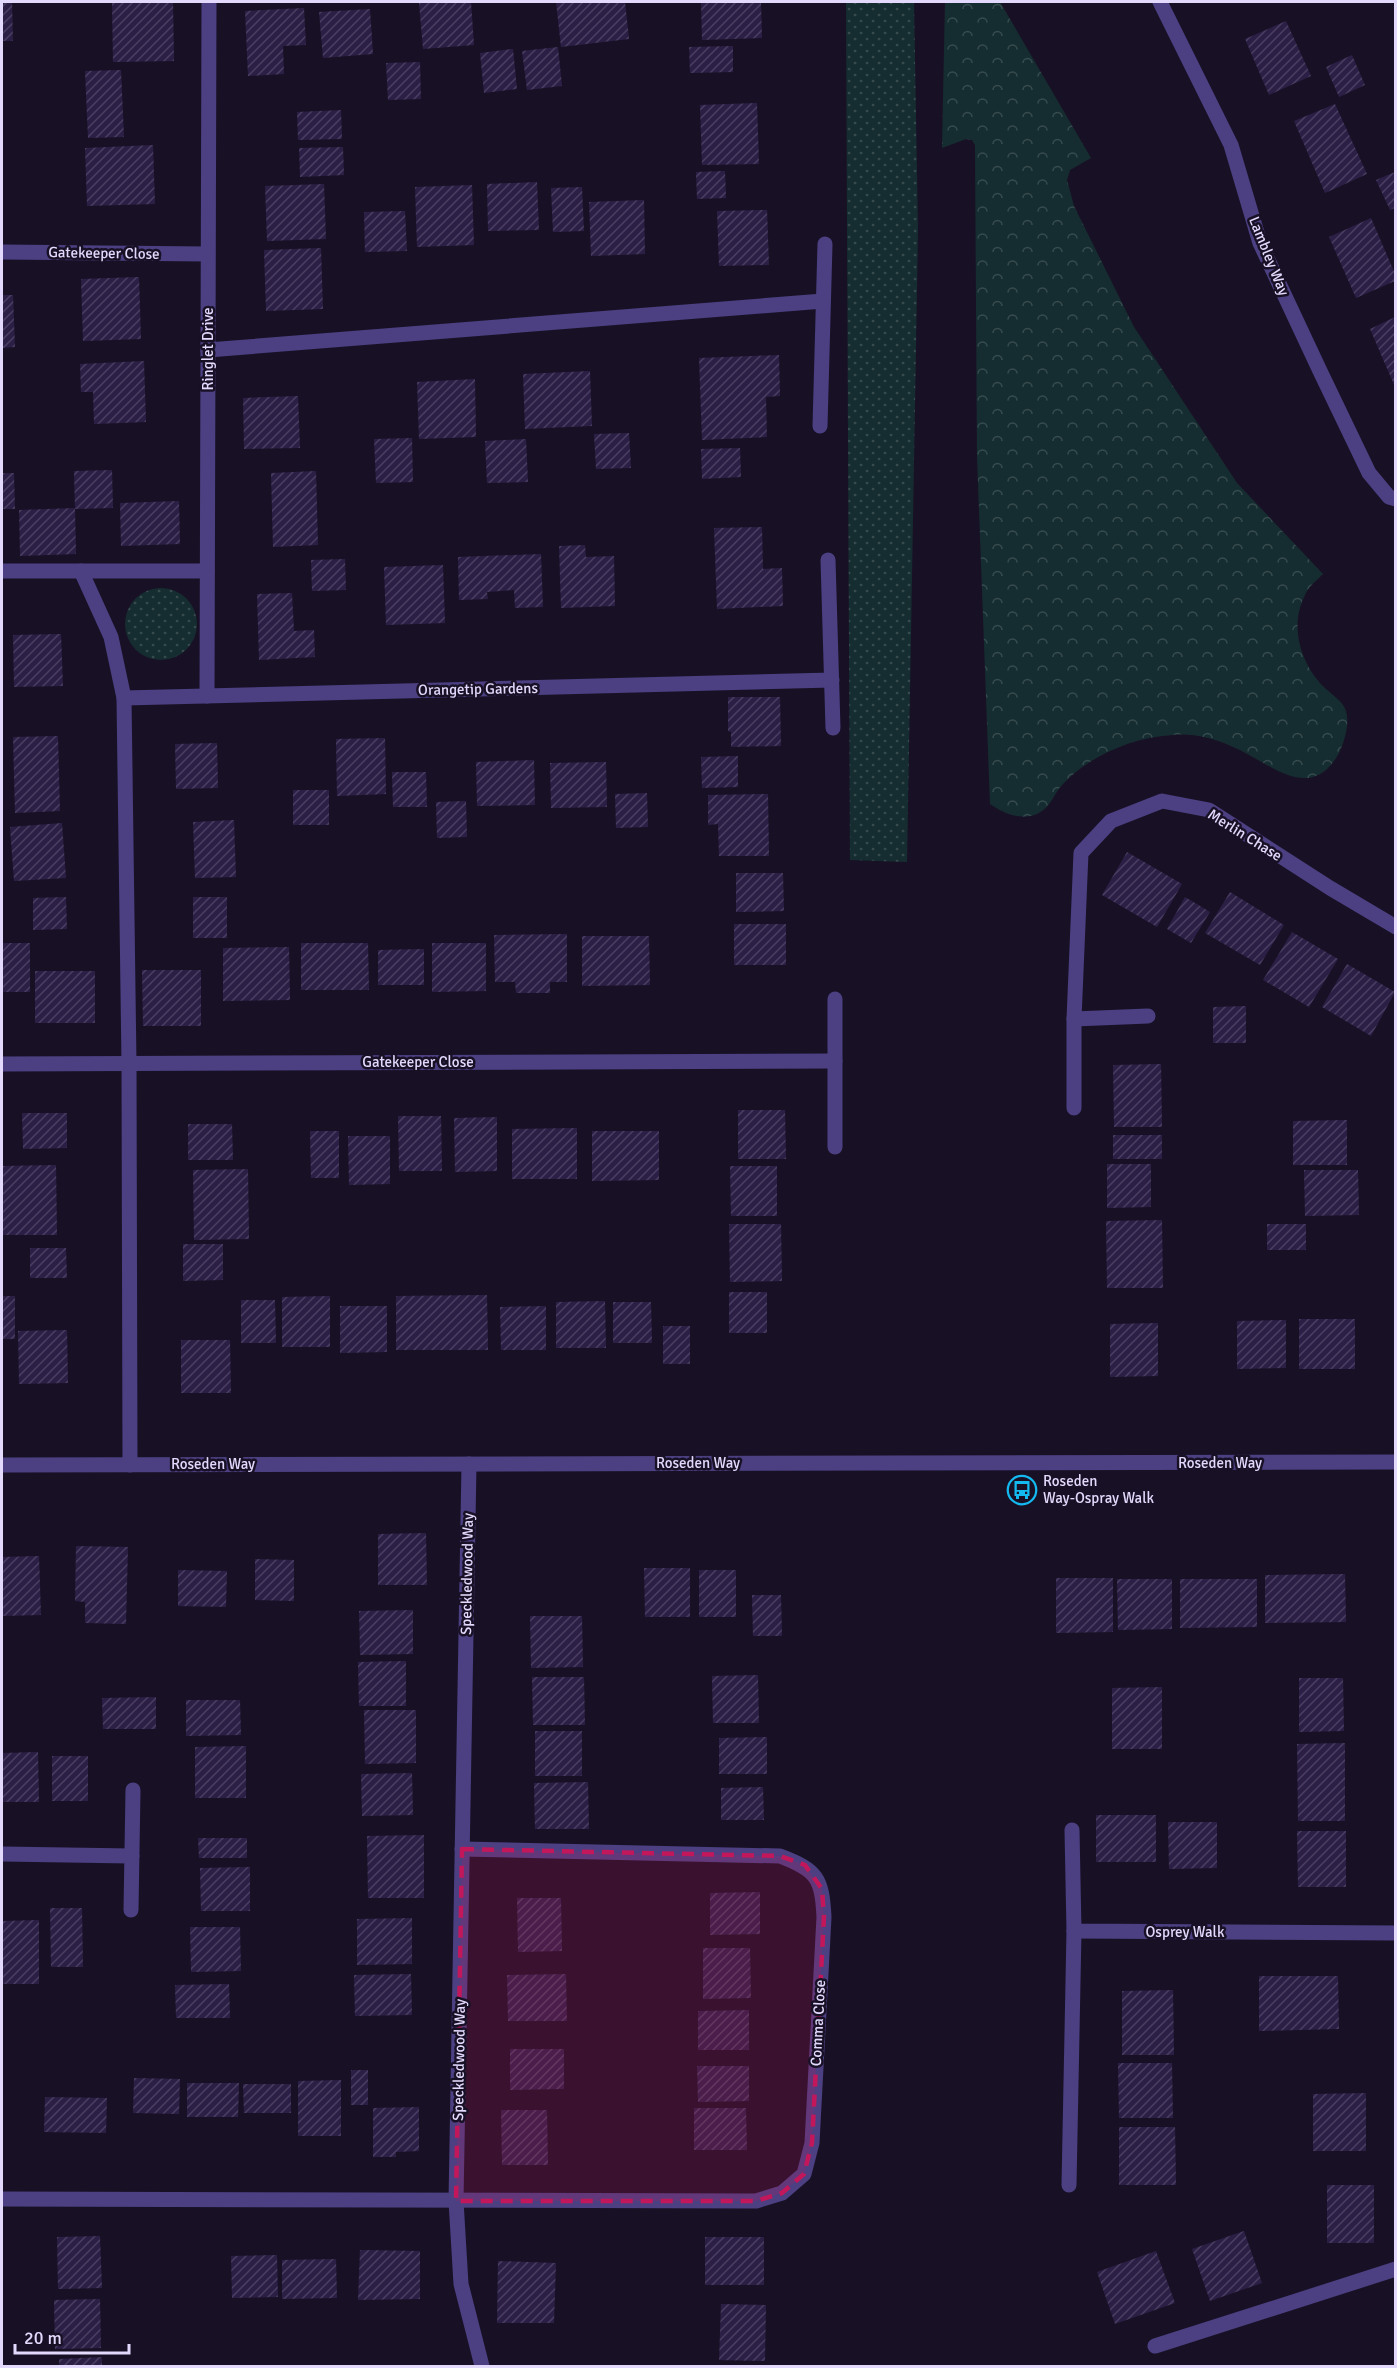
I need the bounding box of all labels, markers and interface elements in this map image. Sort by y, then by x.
street label: Lambley Way [1245,214,1293,298]
street label: Gatekeeper Close [48,243,160,263]
street label: Ringlet Drive [199,307,217,391]
street label: Orangetip Gardens [418,679,539,699]
street label: Merlin Chase [1205,805,1285,865]
street label: Gatekeeper Close [362,1053,474,1071]
street label: Roseden Way [656,1454,740,1472]
street label: Roseden Way [1178,1454,1262,1472]
street label: Roseden Way [171,1455,255,1473]
place label: Roseden Way-Ospray Walk [1043,1472,1155,1507]
bus stop icon: Roseden Way-Ospray Walk [1006,1474,1038,1506]
street label: Speckledwood Way [457,1513,477,1635]
street label: Osprey Walk [1146,1923,1225,1941]
street label: Comma Close [807,1979,829,2067]
street label: Speckledwood Way [449,1999,469,2121]
scale bar [15,2317,129,2355]
text: 20 m [24,2327,62,2349]

